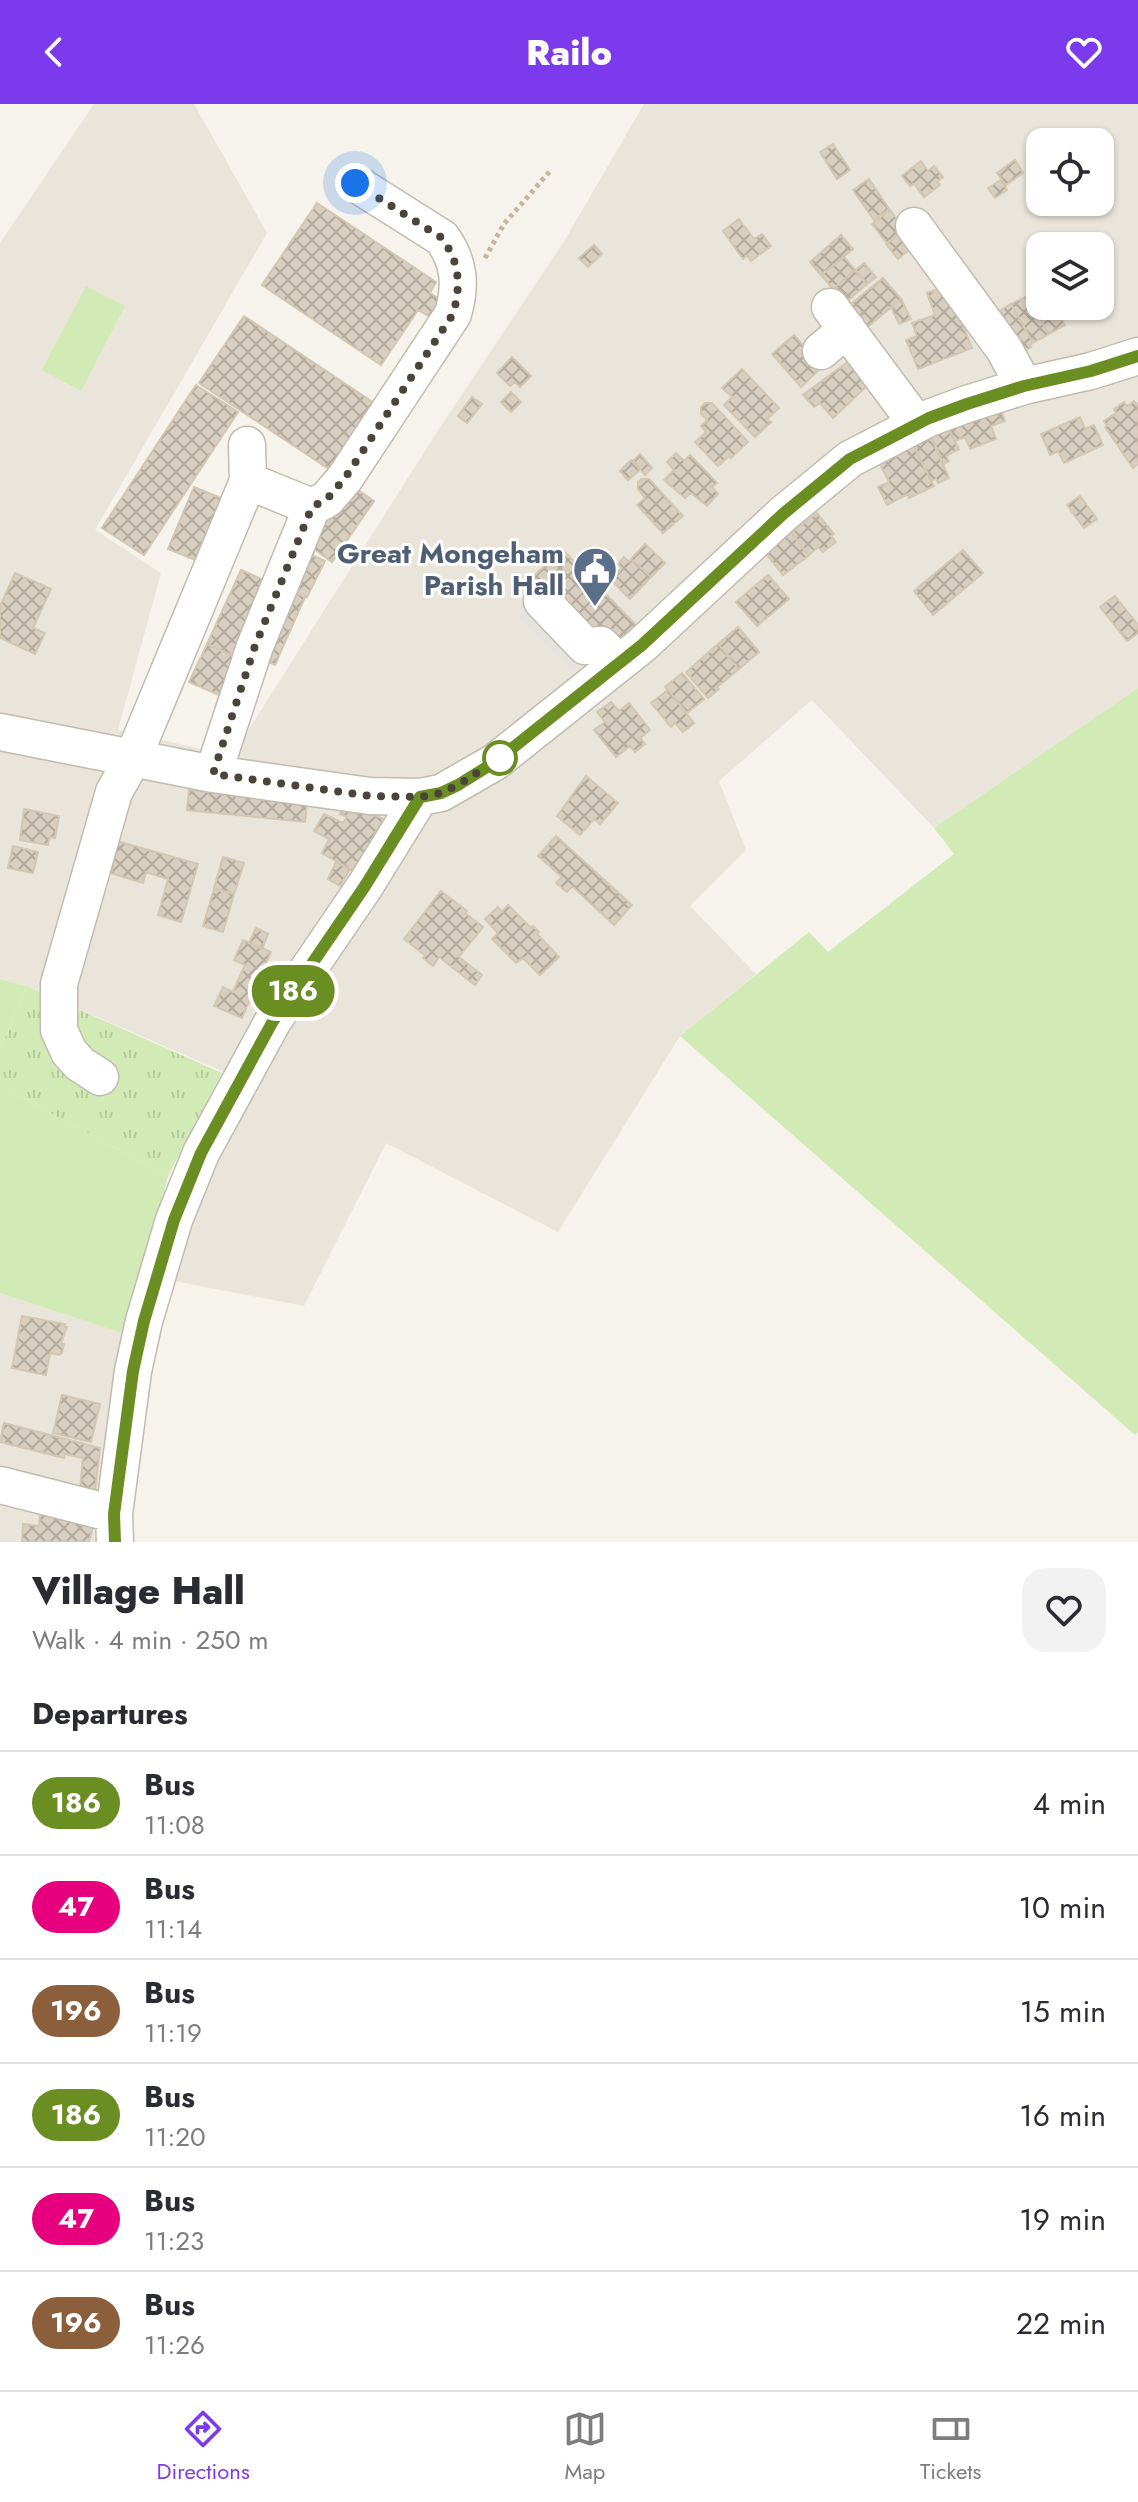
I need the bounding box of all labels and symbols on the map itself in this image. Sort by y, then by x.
your location [335,163,375,203]
place label: Great Mongeham Parish Hall [337,533,564,606]
public building icon: Great Mongeham Parish Hall [571,545,619,608]
unlabelled marker [483,741,517,775]
line badge: 186 [247,965,339,1017]

